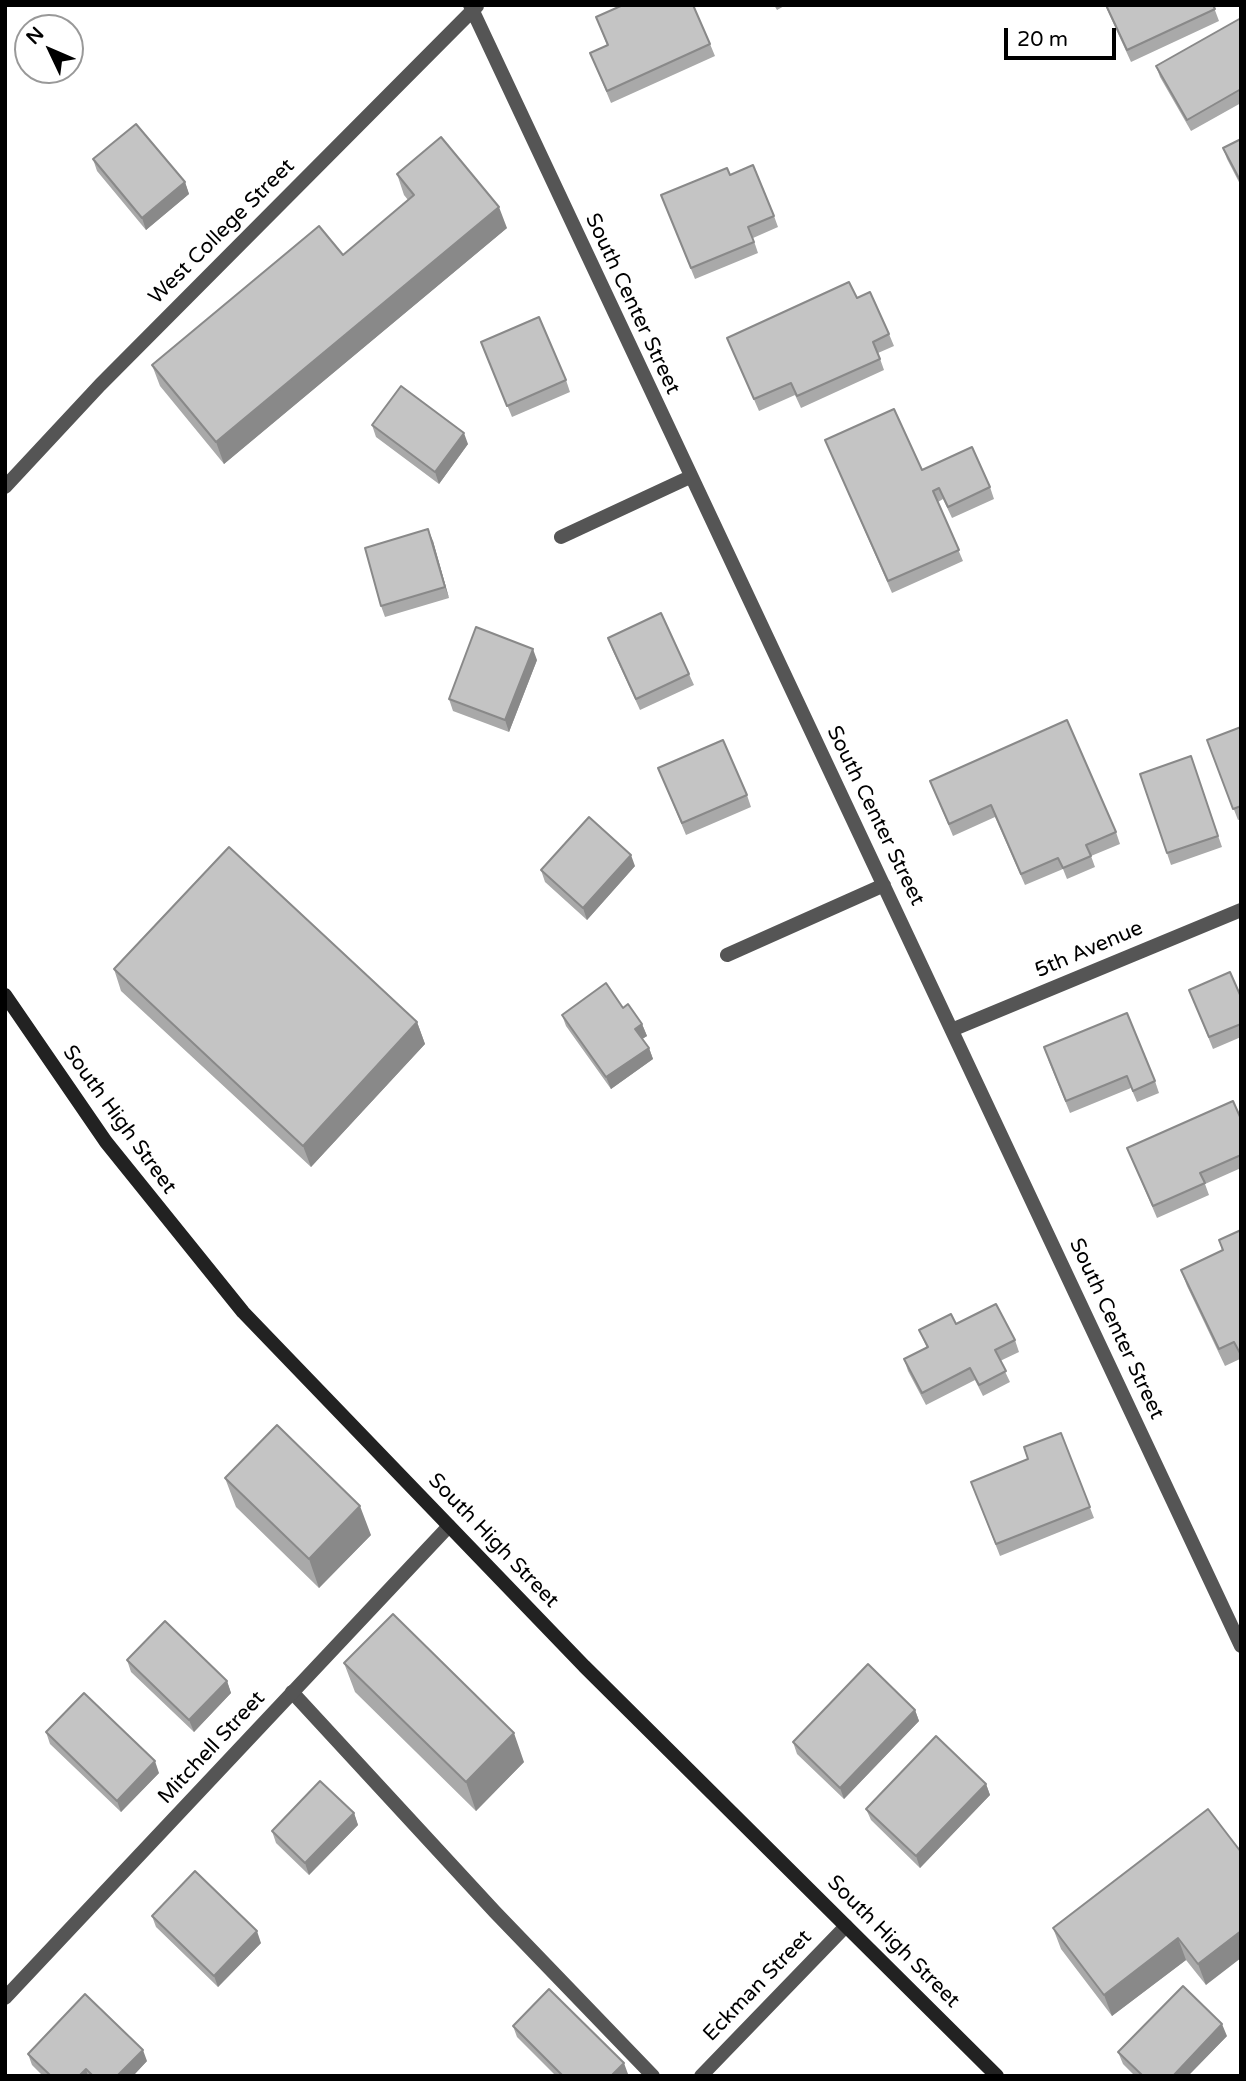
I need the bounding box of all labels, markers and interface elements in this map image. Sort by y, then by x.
north arrow [14,14,84,84]
scale bar [1008,14,1120,58]
text: N [22,23,49,49]
text: 20 m [1017,27,1068,52]
street label: West College Street [144,154,300,310]
street label: South Center Street [579,210,685,398]
street label: South Center Street [821,722,929,910]
street label: 5th Avenue [1031,916,1147,984]
street label: South High Street [57,1041,181,1199]
street label: South Center Street [1063,1235,1169,1423]
street label: South High Street [422,1469,564,1613]
street label: Mitchell Street [153,1686,271,1810]
street label: South High Street [821,1870,965,2014]
street label: Eckman Street [699,1925,817,2047]

